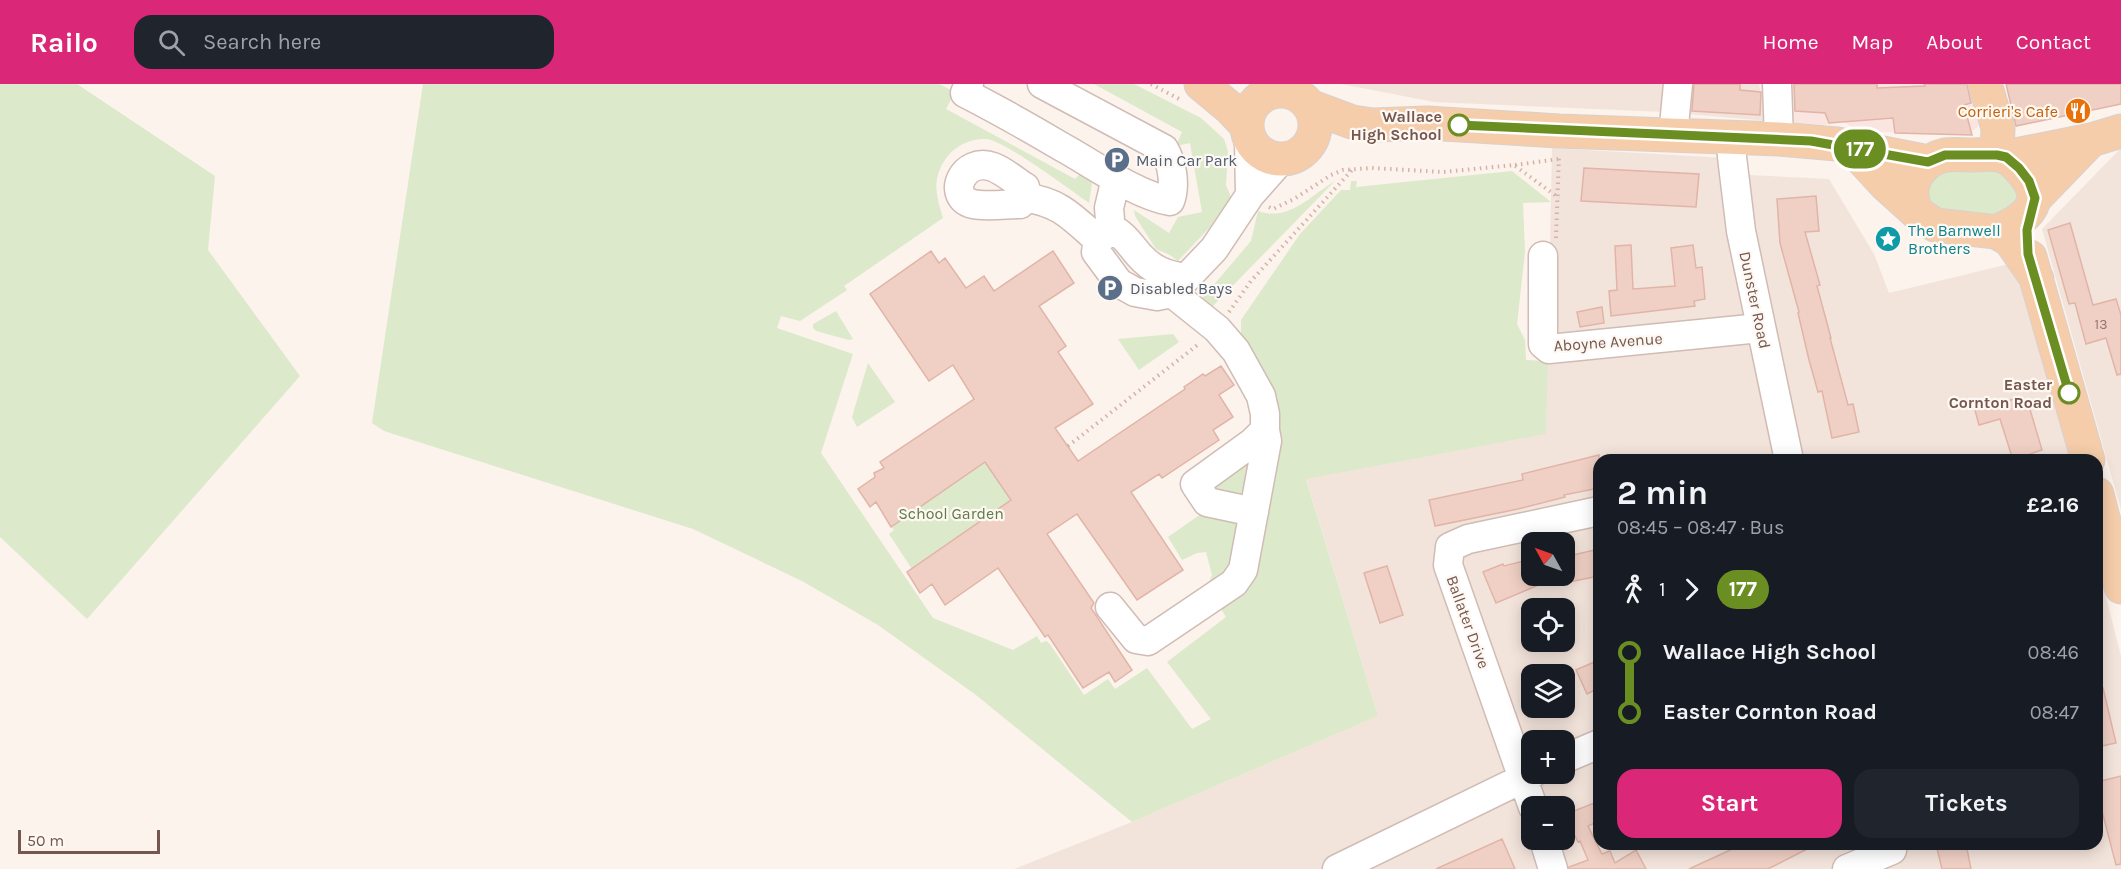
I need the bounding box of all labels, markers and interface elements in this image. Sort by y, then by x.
search box [134,15,554,69]
text: Railo [30,26,98,59]
icon: search [155,26,188,59]
text: Search here [203,29,321,55]
text: Home [1763,30,1819,54]
text: Map [1852,30,1893,54]
text: About [1926,30,1983,54]
text: Contact [2016,30,2091,54]
restaurant icon: Corrieri's Cafe [2063,96,2093,126]
place label: Corrieri's Cafe [1958,102,2058,121]
place label: Wallace High School [1351,107,1442,144]
marker: Wallace High School [1448,114,1470,136]
line badge: 177 [1826,130,1894,168]
text: 177 [1846,137,1874,161]
parking icon: Main Car Park [1102,145,1132,175]
place label: Main Car Park [1136,151,1237,170]
place label: The Barnwell Brothers [1908,221,2001,258]
place icon: The Barnwell Brothers [1873,224,1903,254]
street label: Dunster Road [1735,250,1775,350]
parking icon: Disabled Bays [1095,273,1125,303]
place label: Disabled Bays [1130,279,1233,298]
house number: 13 [2095,316,2107,333]
street label: Aboyne Avenue [1553,329,1663,355]
place label: Easter Cornton Road [1949,375,2053,412]
marker: Easter Cornton Road [2058,382,2080,404]
text: 2 min [1617,474,1708,512]
text: £2.16 [2027,492,2079,518]
park label: School Garden [898,504,1004,523]
text: 08:45 – 08:47 · Bus [1617,516,1785,539]
north arrow [1521,532,1575,586]
map controls [1521,532,1575,850]
street label: Ballater Drive [1442,573,1494,671]
icon: walk [1617,573,1650,606]
icon: forward [1675,573,1708,606]
text: 177 [1729,577,1757,601]
text: 1 [1659,578,1666,601]
button: locate [1521,598,1575,652]
text: Wallace High School [1663,639,1877,665]
text: 08:46 [2028,641,2079,664]
button: layers [1521,664,1575,718]
text: Easter Cornton Road [1663,699,1877,725]
text: 08:47 [2030,701,2079,724]
button: + [1521,730,1575,784]
button: Start [1617,769,1842,838]
button: Tickets [1854,769,2079,838]
button: − [1521,796,1575,850]
scale bar [18,827,160,854]
text: 50 m [27,831,64,850]

